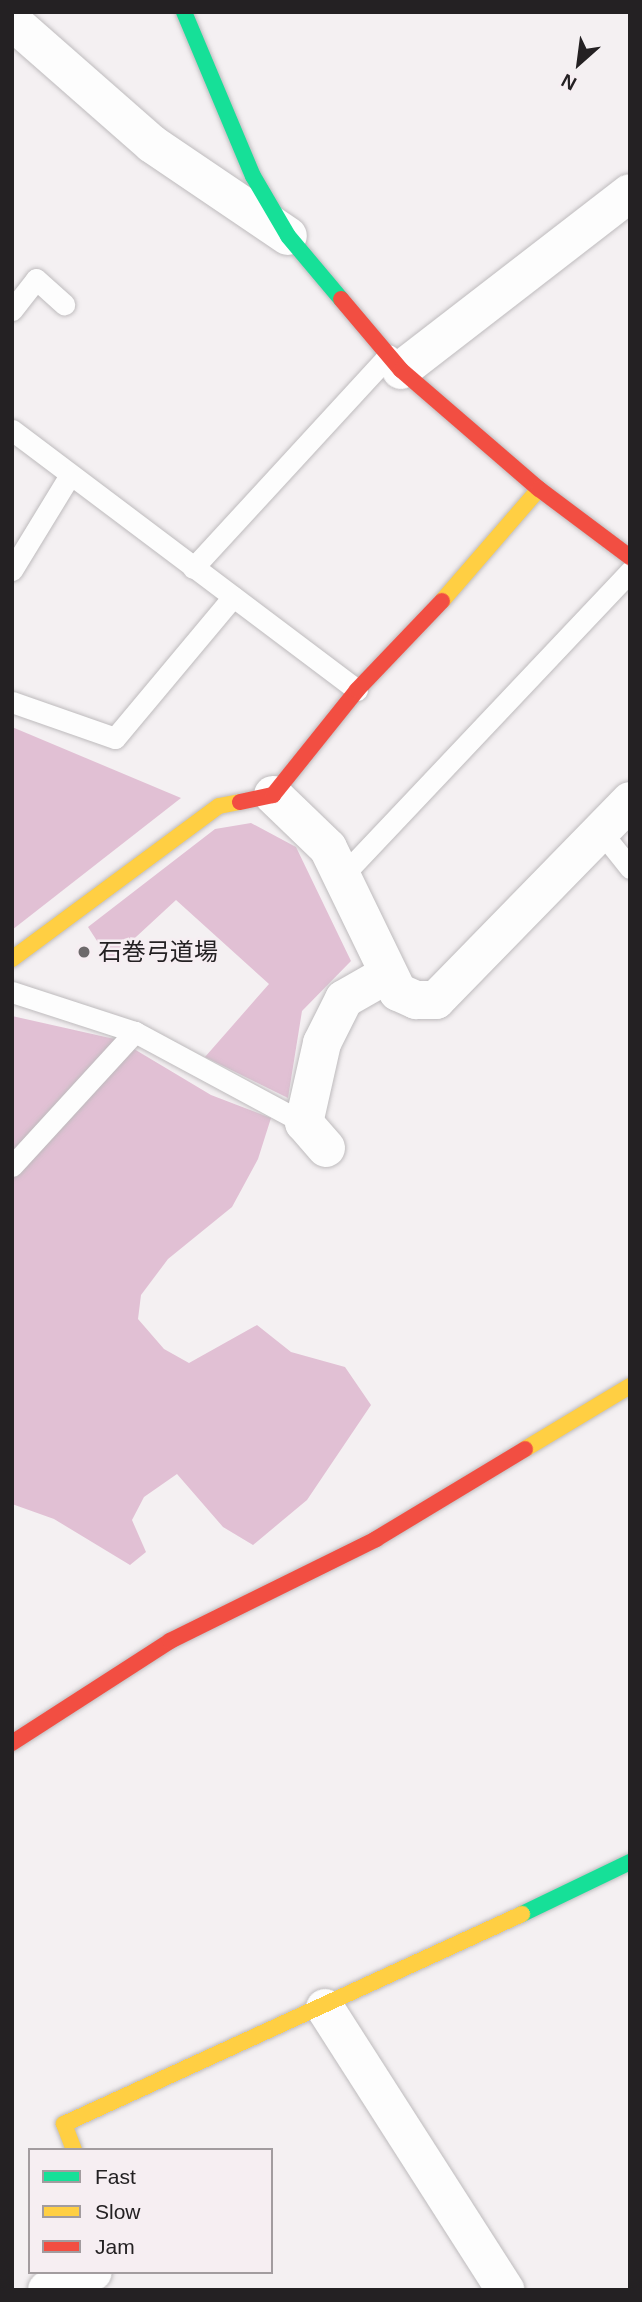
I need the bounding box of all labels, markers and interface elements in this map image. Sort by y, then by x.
north arrow [544,28,614,98]
text: N [558,69,580,94]
place label: 石巻弓道場 [98,938,218,966]
marker: 石巻弓道場 [76,944,92,960]
legend [28,2148,273,2274]
text: Fast [95,2165,136,2188]
text: Slow [95,2200,141,2223]
text: Jam [95,2235,135,2258]

